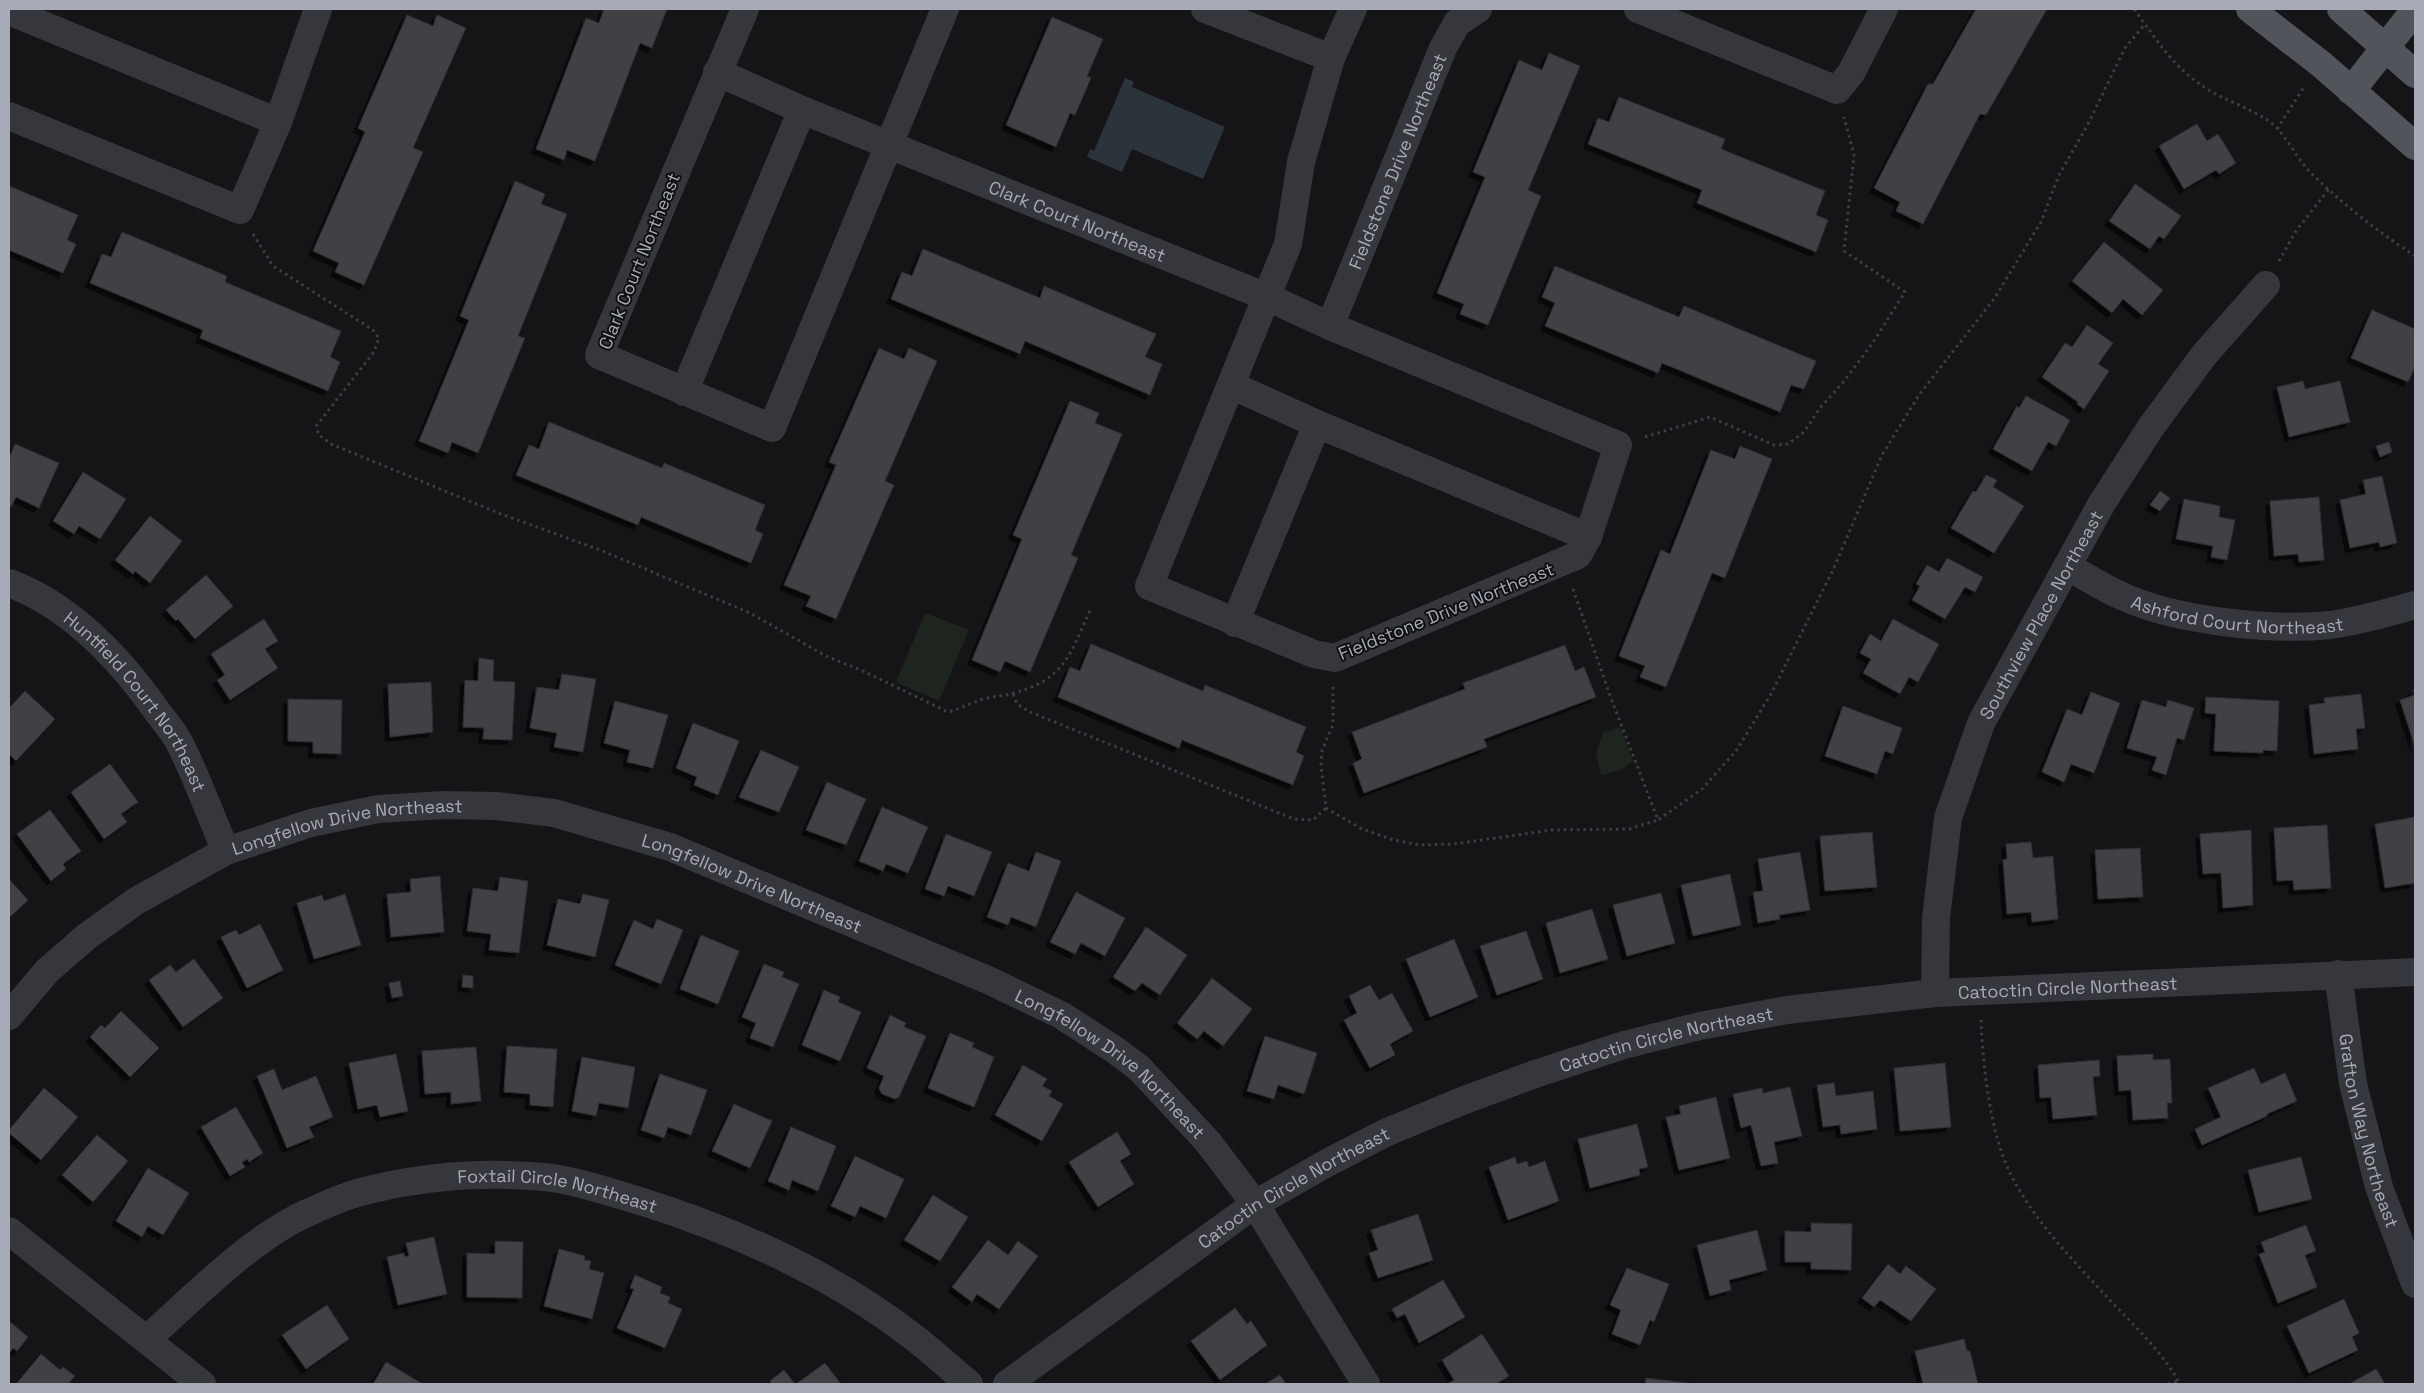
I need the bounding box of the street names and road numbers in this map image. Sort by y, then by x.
street label: Fieldstone Drive Northeast [1343,50,1451,272]
street label: Clark Court Northeast [593,169,685,353]
street label: Clark Court Northeast [986,175,1169,267]
street label: Southview Place Northeast [1974,506,2107,723]
street label: Fieldstone Drive Northeast [1335,557,1557,665]
street label: Ashford Court Northeast [2128,590,2345,638]
street label: Huntfield Court Northeast [60,606,212,795]
street label: Longfellow Drive Northeast [229,793,463,860]
street label: Longfellow Drive Northeast [639,828,866,938]
street label: Catoctin Circle Northeast [1957,971,2178,1003]
street label: Longfellow Drive Northeast [1012,983,1210,1143]
street label: Catoctin Circle Northeast [1556,1001,1775,1077]
street label: Grafton Way Northeast [2335,1032,2405,1231]
street label: Catoctin Circle Northeast [1193,1121,1393,1253]
street label: Foxtail Circle Northeast [457,1163,660,1217]

